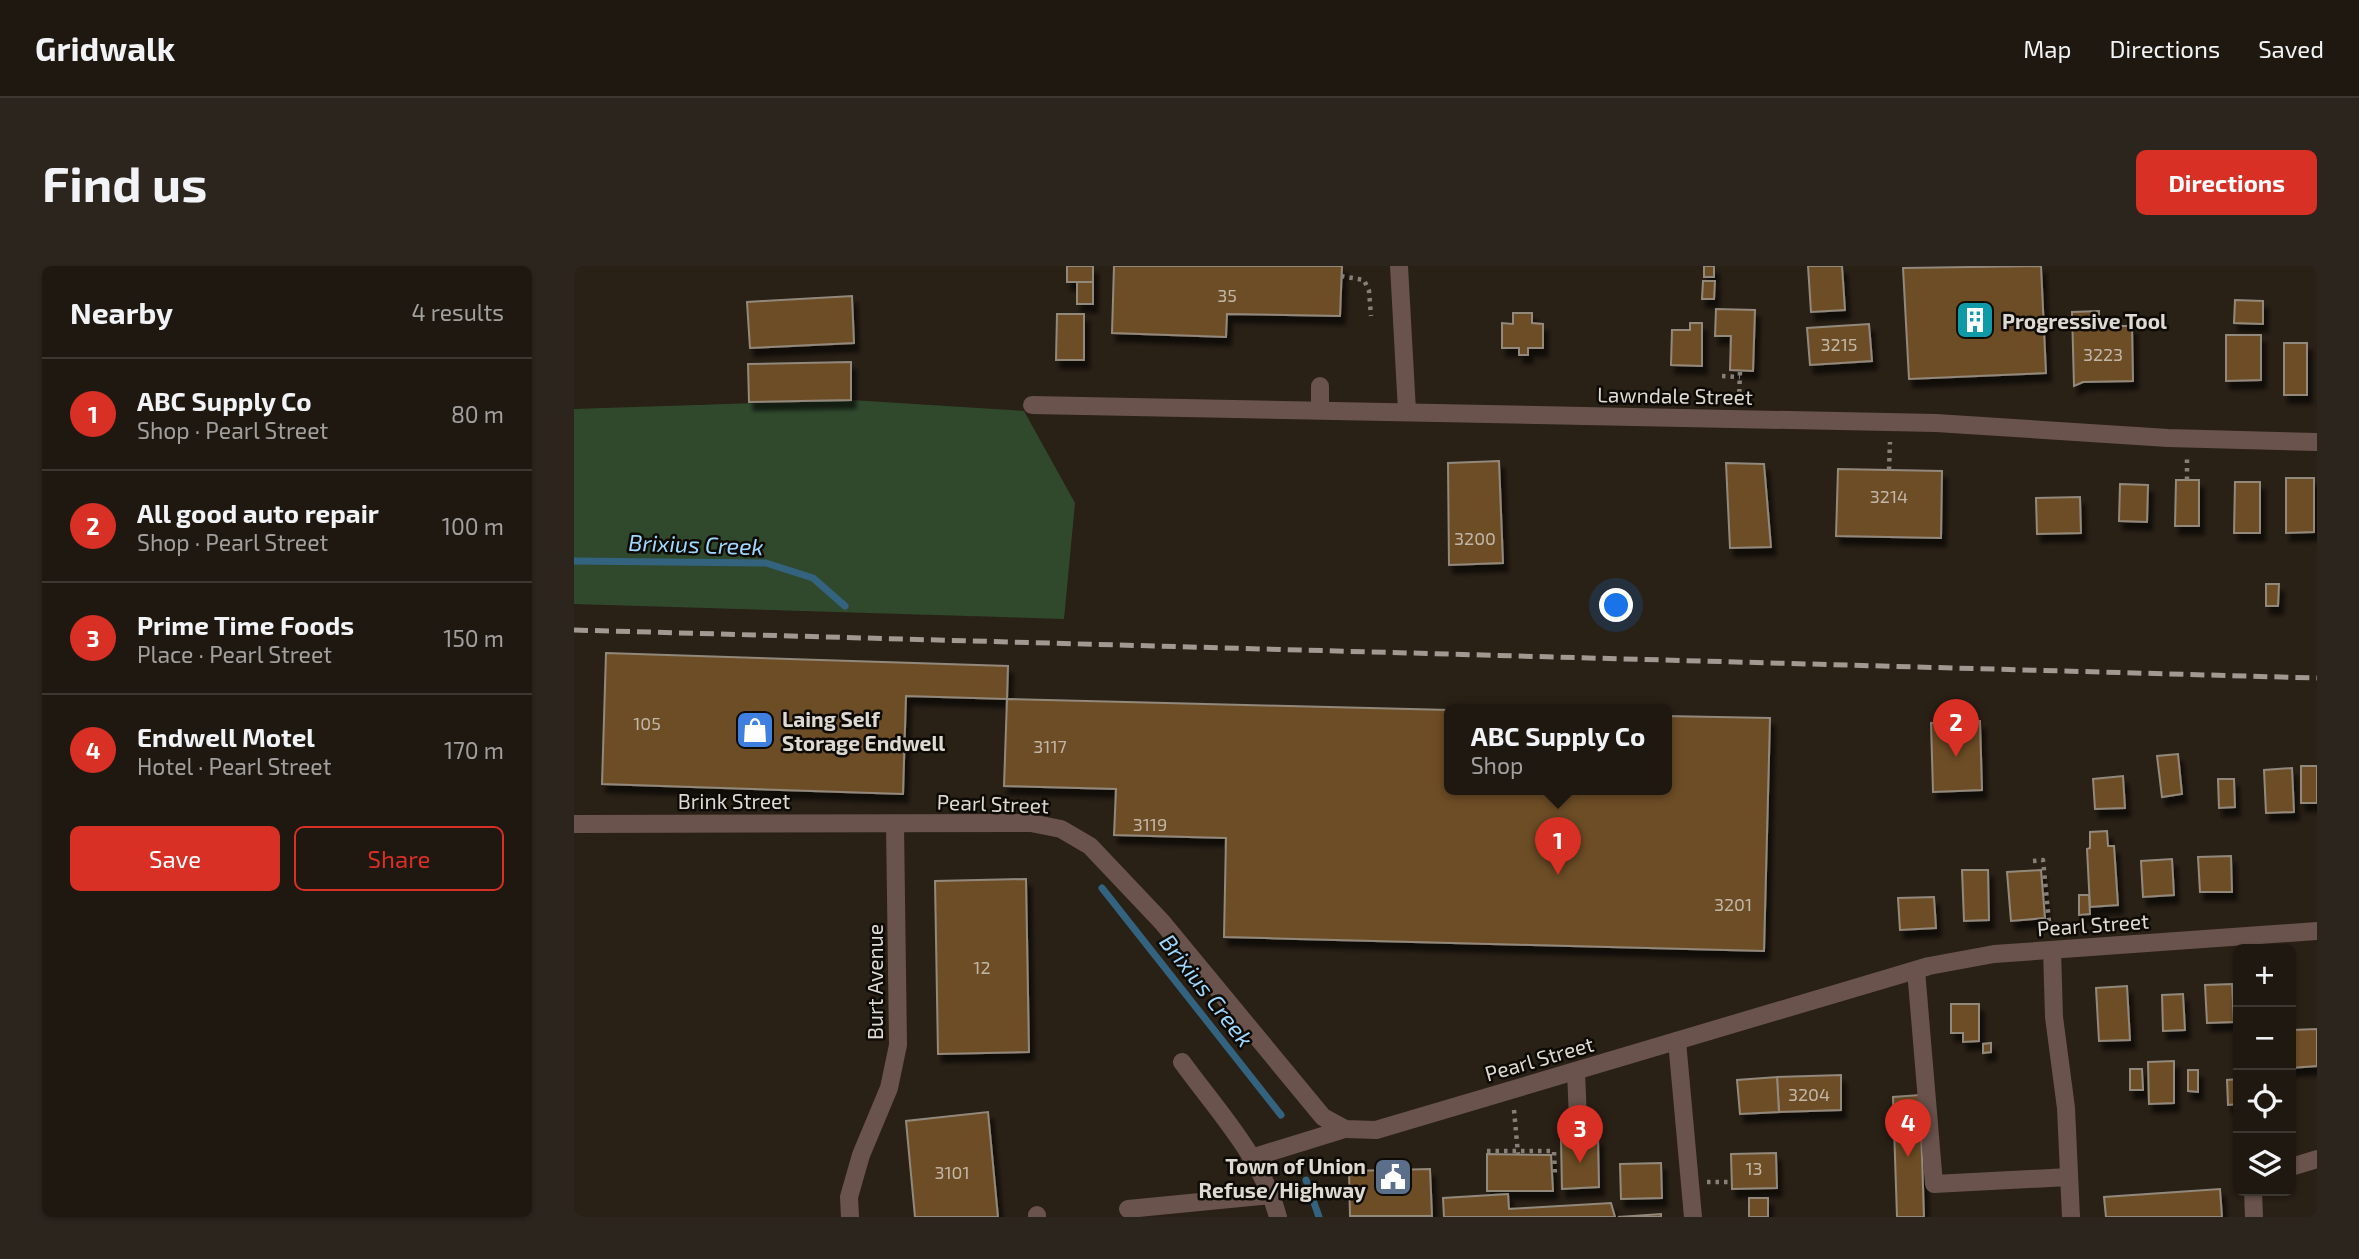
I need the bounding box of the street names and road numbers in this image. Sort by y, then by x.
street label: Lawndale Street [1597,381,1753,409]
street label: Brink Street [678,788,790,813]
street label: Pearl Street [936,789,1050,817]
street label: Pearl Street [2036,908,2150,940]
street label: Burt Avenue [862,924,887,1040]
street label: Pearl Street [1482,1031,1596,1085]

